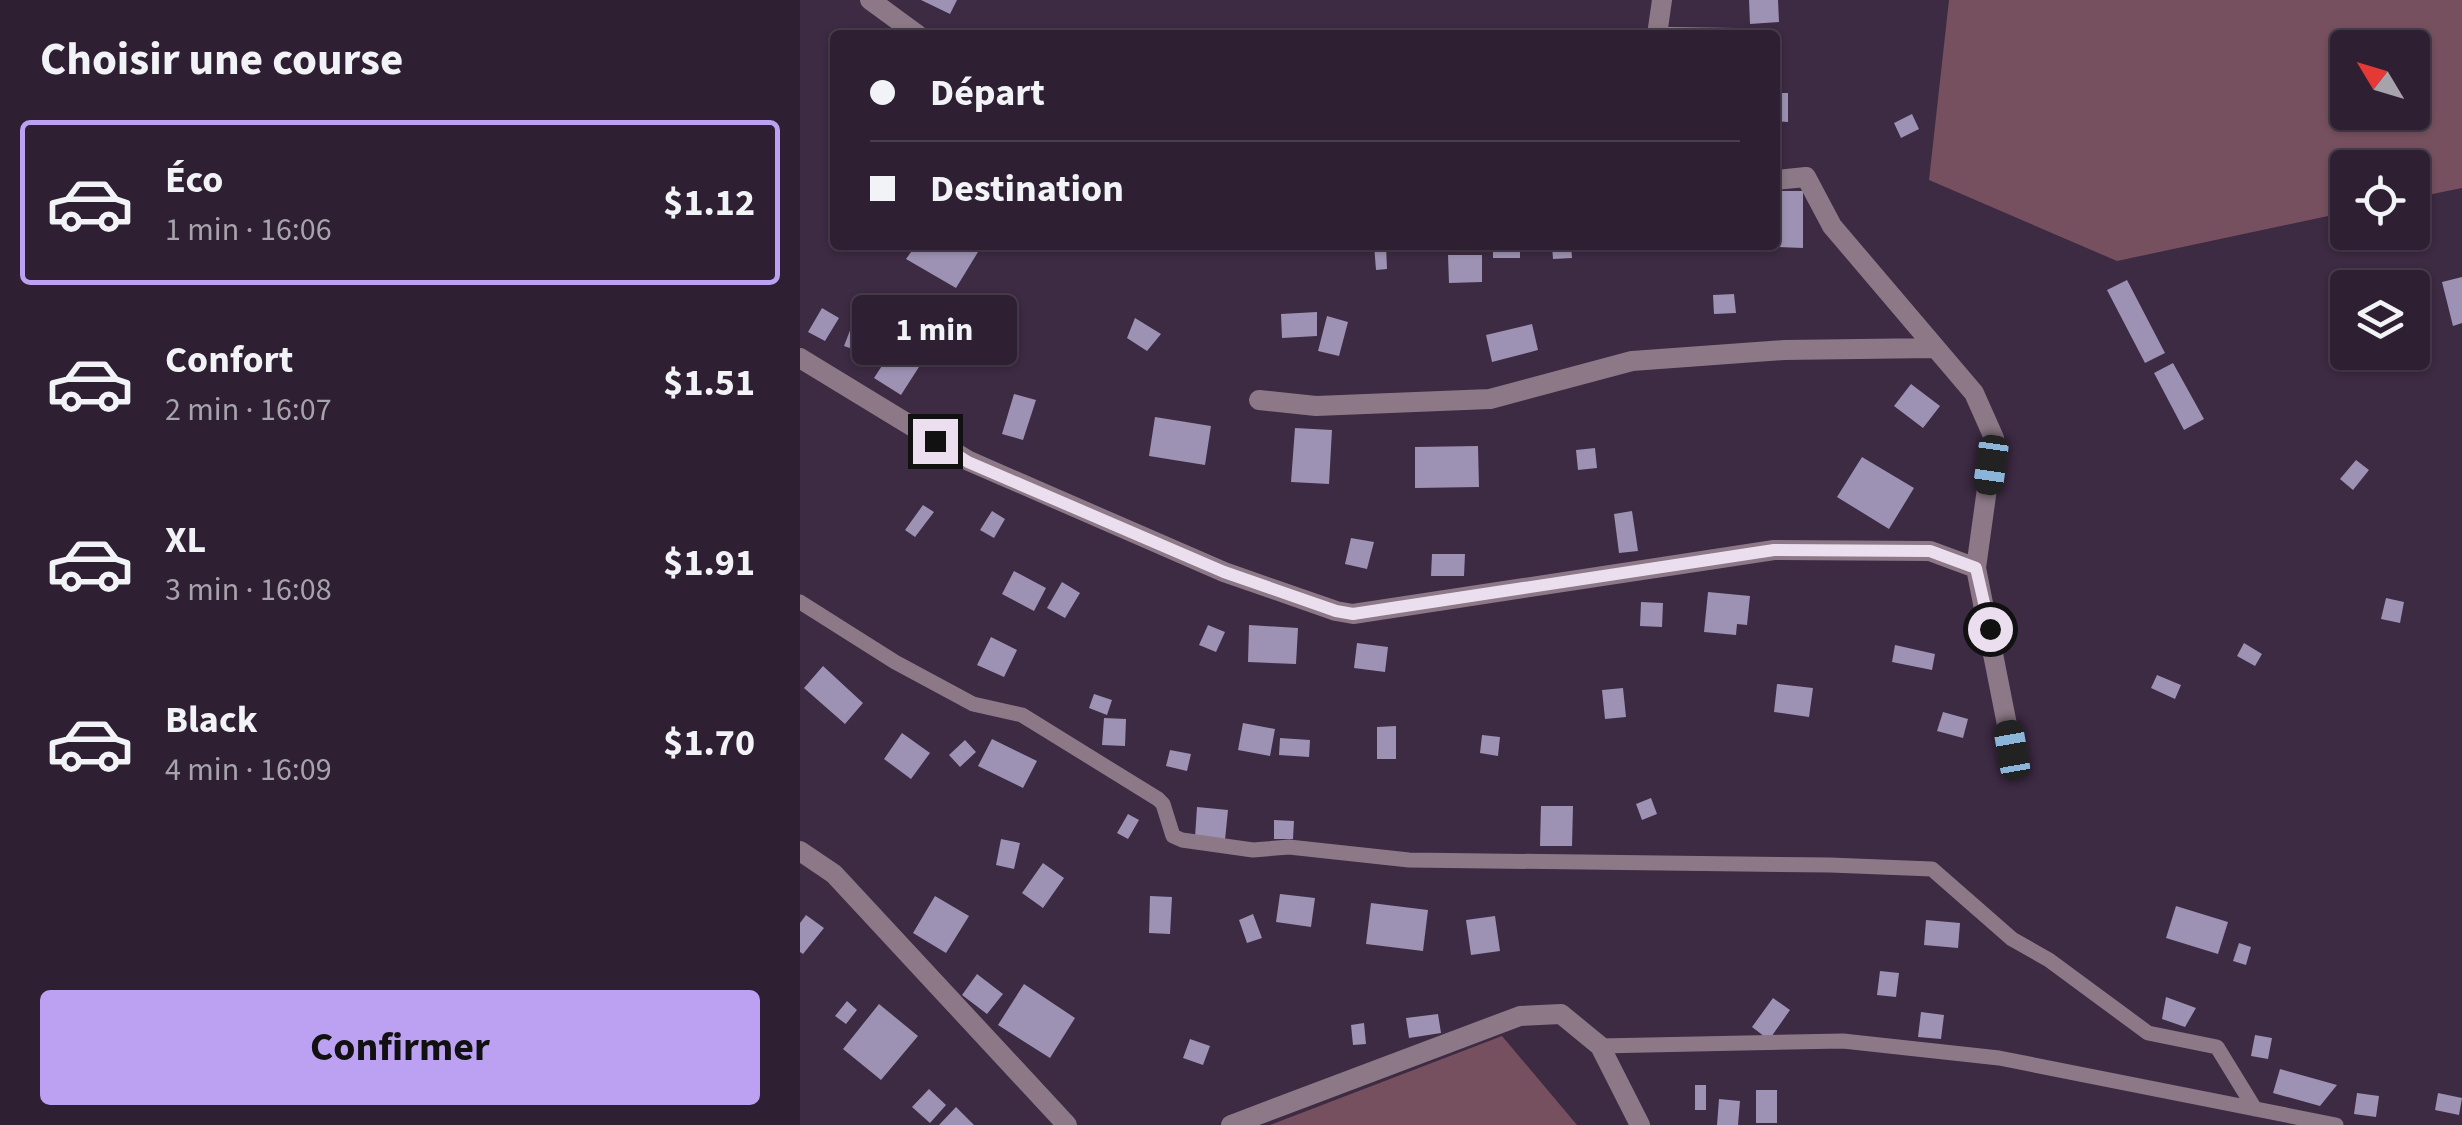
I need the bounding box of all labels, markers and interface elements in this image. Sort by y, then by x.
text: Choisir une course [40,28,403,92]
north arrow [2330,30,2430,130]
map controls [2330,30,2430,370]
text: Départ [930,66,1045,120]
button: locate [2330,150,2430,250]
text: Éco [165,153,223,207]
icon: car [45,158,135,248]
text: Destination [930,162,1124,216]
text: $1.12 [663,176,755,230]
text: 1 min · 16:06 [165,207,332,253]
button: layers [2330,270,2430,370]
callout: 1 min [852,296,1018,366]
text: 1 min [896,307,973,353]
text: Confort [165,333,293,387]
icon: car [45,338,135,428]
text: $1.51 [663,356,755,410]
text: 2 min · 16:07 [165,387,332,433]
route end [913,419,958,464]
car [1972,433,2010,497]
text: XL [165,513,206,567]
icon: car [45,518,135,608]
text: $1.91 [663,536,755,590]
text: 3 min · 16:08 [165,567,332,613]
route start [1968,607,2013,652]
text: Black [165,693,258,747]
icon: car [45,698,135,788]
text: $1.70 [663,716,755,770]
car [1992,718,2032,782]
text: 4 min · 16:09 [165,747,332,793]
button: Confirmer [40,990,760,1105]

